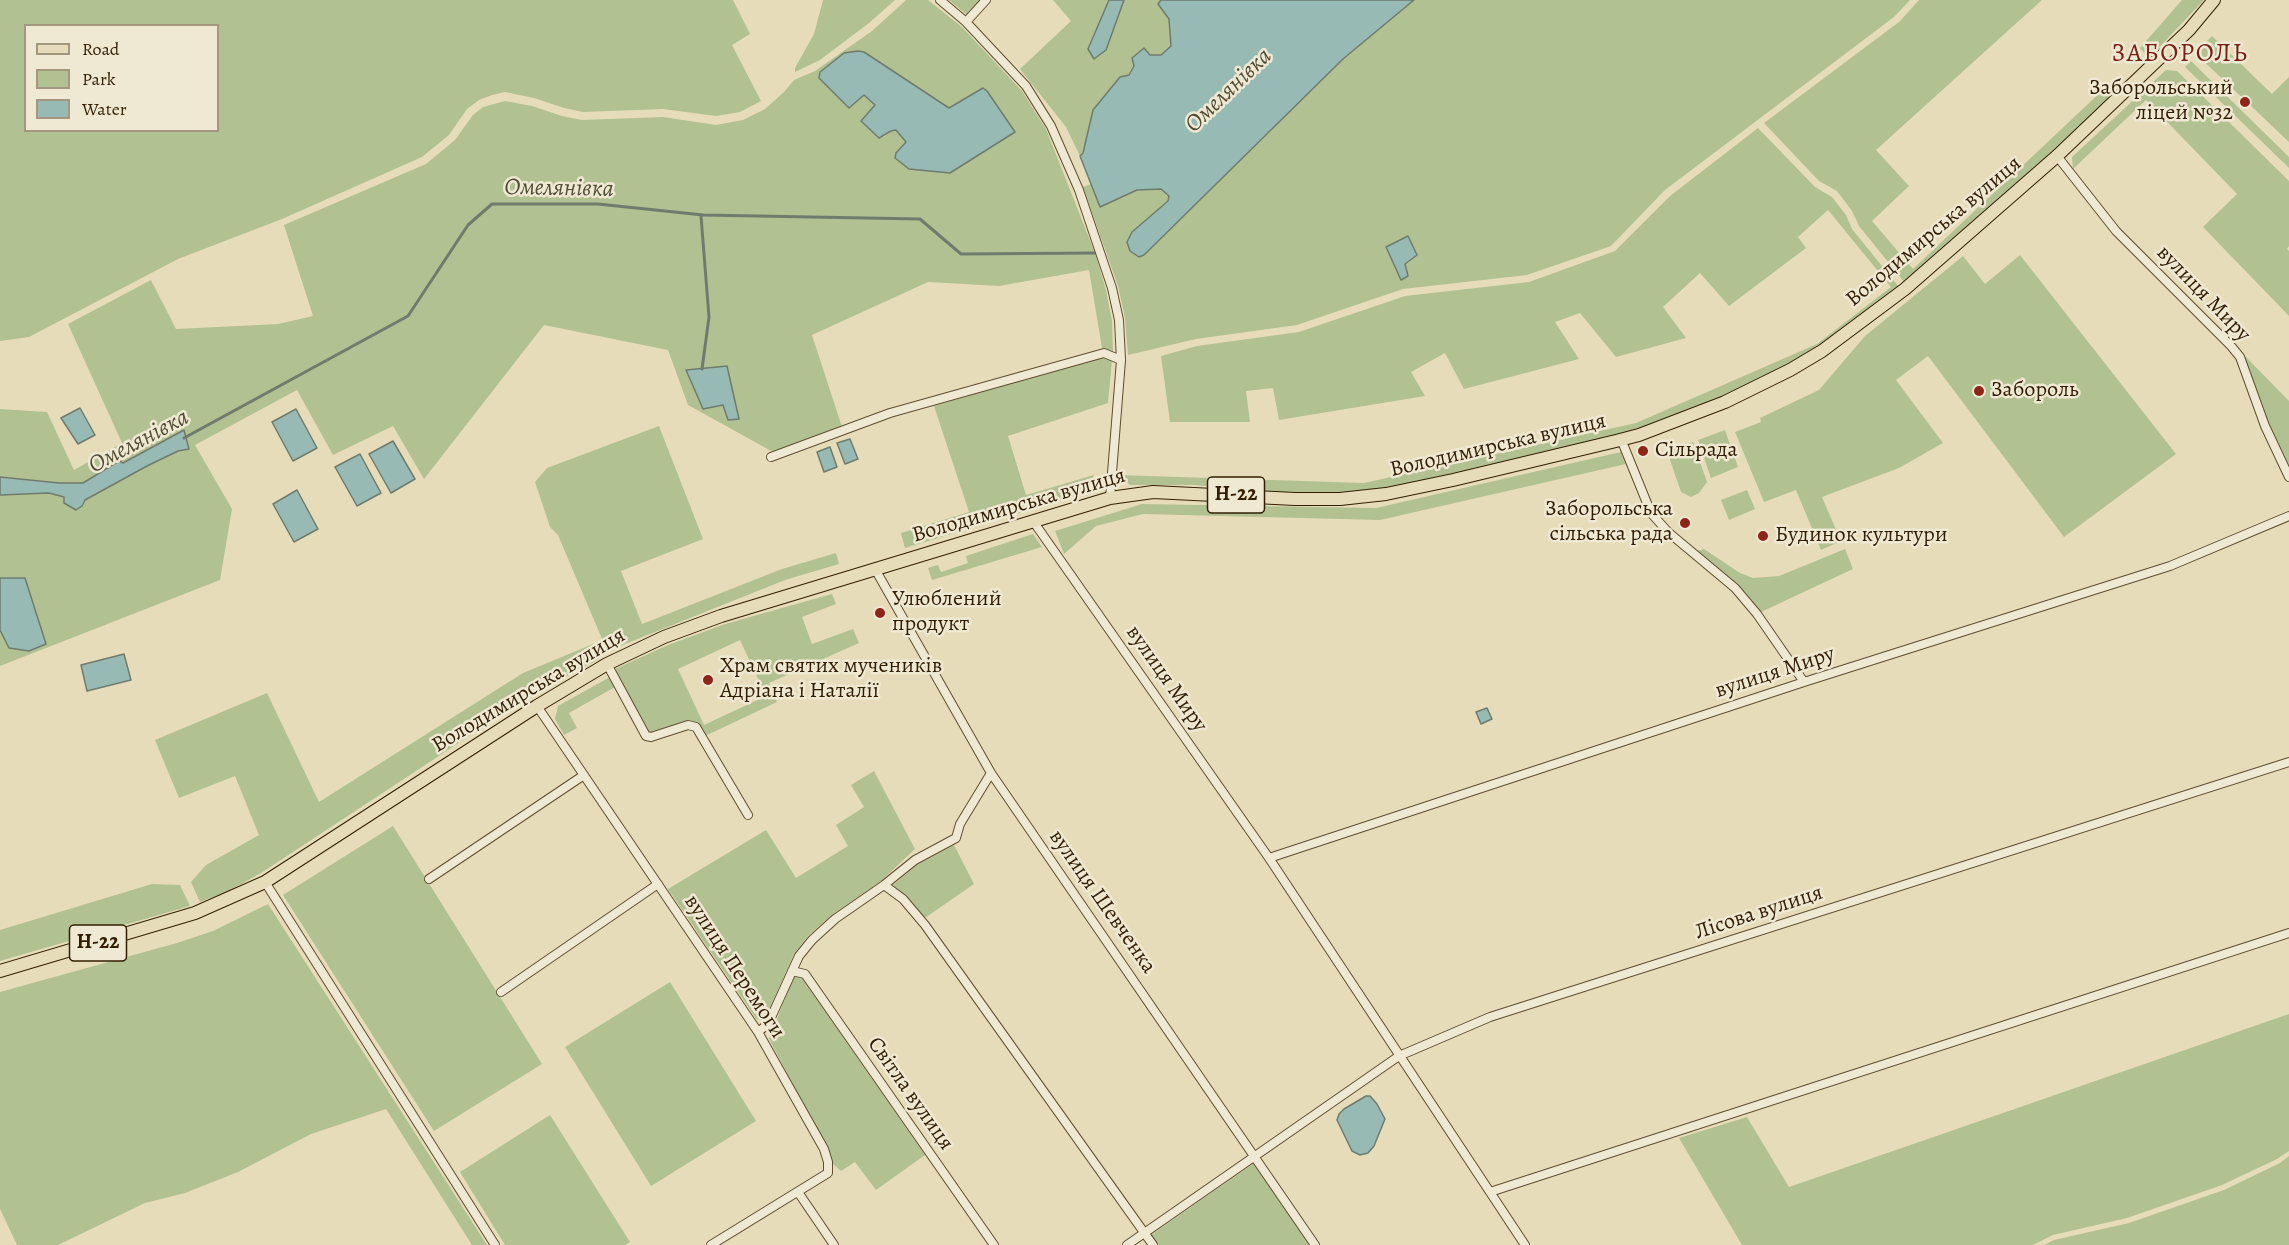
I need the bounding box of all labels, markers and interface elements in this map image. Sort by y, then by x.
legend [24,24,219,132]
text: Road [82,37,119,61]
district label: ЗАБОРОЛЬ [2111,39,2249,71]
water label: Омелянівка [1180,43,1278,139]
text: Park [82,67,116,91]
place label: Заборольський ліцей №32 [2089,76,2233,128]
marker: Заборольський ліцей №32 [2238,95,2252,109]
text: Water [82,97,127,121]
street label: Володимирська вулиця [1841,151,2027,313]
water label: Омелянівка [504,174,614,204]
street label: вулиця Миру [2150,240,2256,348]
place label: Забороль [1991,378,2079,404]
marker: Забороль [1972,384,1986,398]
water label: Омелянівка [84,404,194,480]
street label: Володимирська вулиця [1387,408,1609,484]
place label: Сільрада [1655,438,1738,464]
marker: Сільрада [1636,444,1650,458]
street label: Володимирська вулиця [909,463,1129,549]
road number: Н-22 [1208,477,1264,513]
place label: Заборольська сільська рада [1545,497,1673,548]
marker: Заборольська сільська рада [1678,516,1692,530]
place label: Будинок культури [1775,523,1948,549]
marker: Будинок культури [1756,529,1770,543]
place label: Улюблений продукт [892,587,1002,638]
marker: Улюблений продукт [873,606,887,620]
street label: вулиця Миру [1120,621,1212,737]
street label: Володимирська вулиця [428,623,630,759]
street label: вулиця Миру [1712,641,1838,705]
place label: Храм святих мучеників Адріана і Наталії [720,654,942,706]
marker: Храм святих мучеників Адріана і Наталії [701,673,715,687]
street label: вулиця Шевченка [1043,825,1161,979]
street label: Лісова вулиця [1692,880,1826,946]
street label: вулиця Перемоги [678,890,790,1044]
road number: Н-22 [70,925,126,961]
street label: Світла вулиця [861,1032,959,1156]

